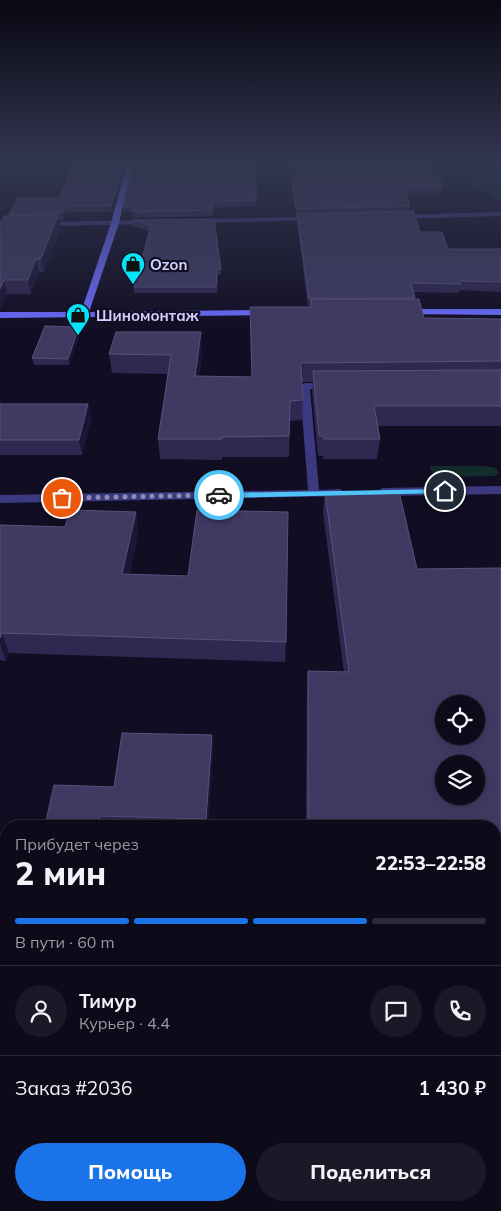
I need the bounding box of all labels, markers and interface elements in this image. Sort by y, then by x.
shop icon: Ozon [120,251,146,285]
place label: Ozon [150,255,187,274]
shop icon: Шиномонтаж [65,302,91,336]
place label: Шиномонтаж [96,306,199,325]
courier [194,470,244,520]
pin [424,470,466,512]
pin [41,477,83,519]
icon: home [431,477,459,505]
icon: car [205,481,233,509]
icon: bag [48,484,76,512]
map controls [435,695,485,805]
button: locate [435,695,485,745]
button: layers [435,755,485,805]
text: Прибудет через [15,834,139,854]
text: 22:53–22:58 [375,851,486,875]
text: 2 мин [15,853,106,893]
text: В пути · 60 m [15,932,115,952]
button: person [15,985,67,1037]
button: chat [370,985,422,1037]
button: phone [434,985,486,1037]
text: Тимур [79,989,137,1013]
text: Курьер · 4.4 [79,1013,170,1033]
text: Заказ #2036 [15,1076,132,1100]
text: 1 430 ₽ [419,1076,486,1100]
button: Помощь [15,1143,246,1201]
button: Поделиться [256,1143,486,1201]

